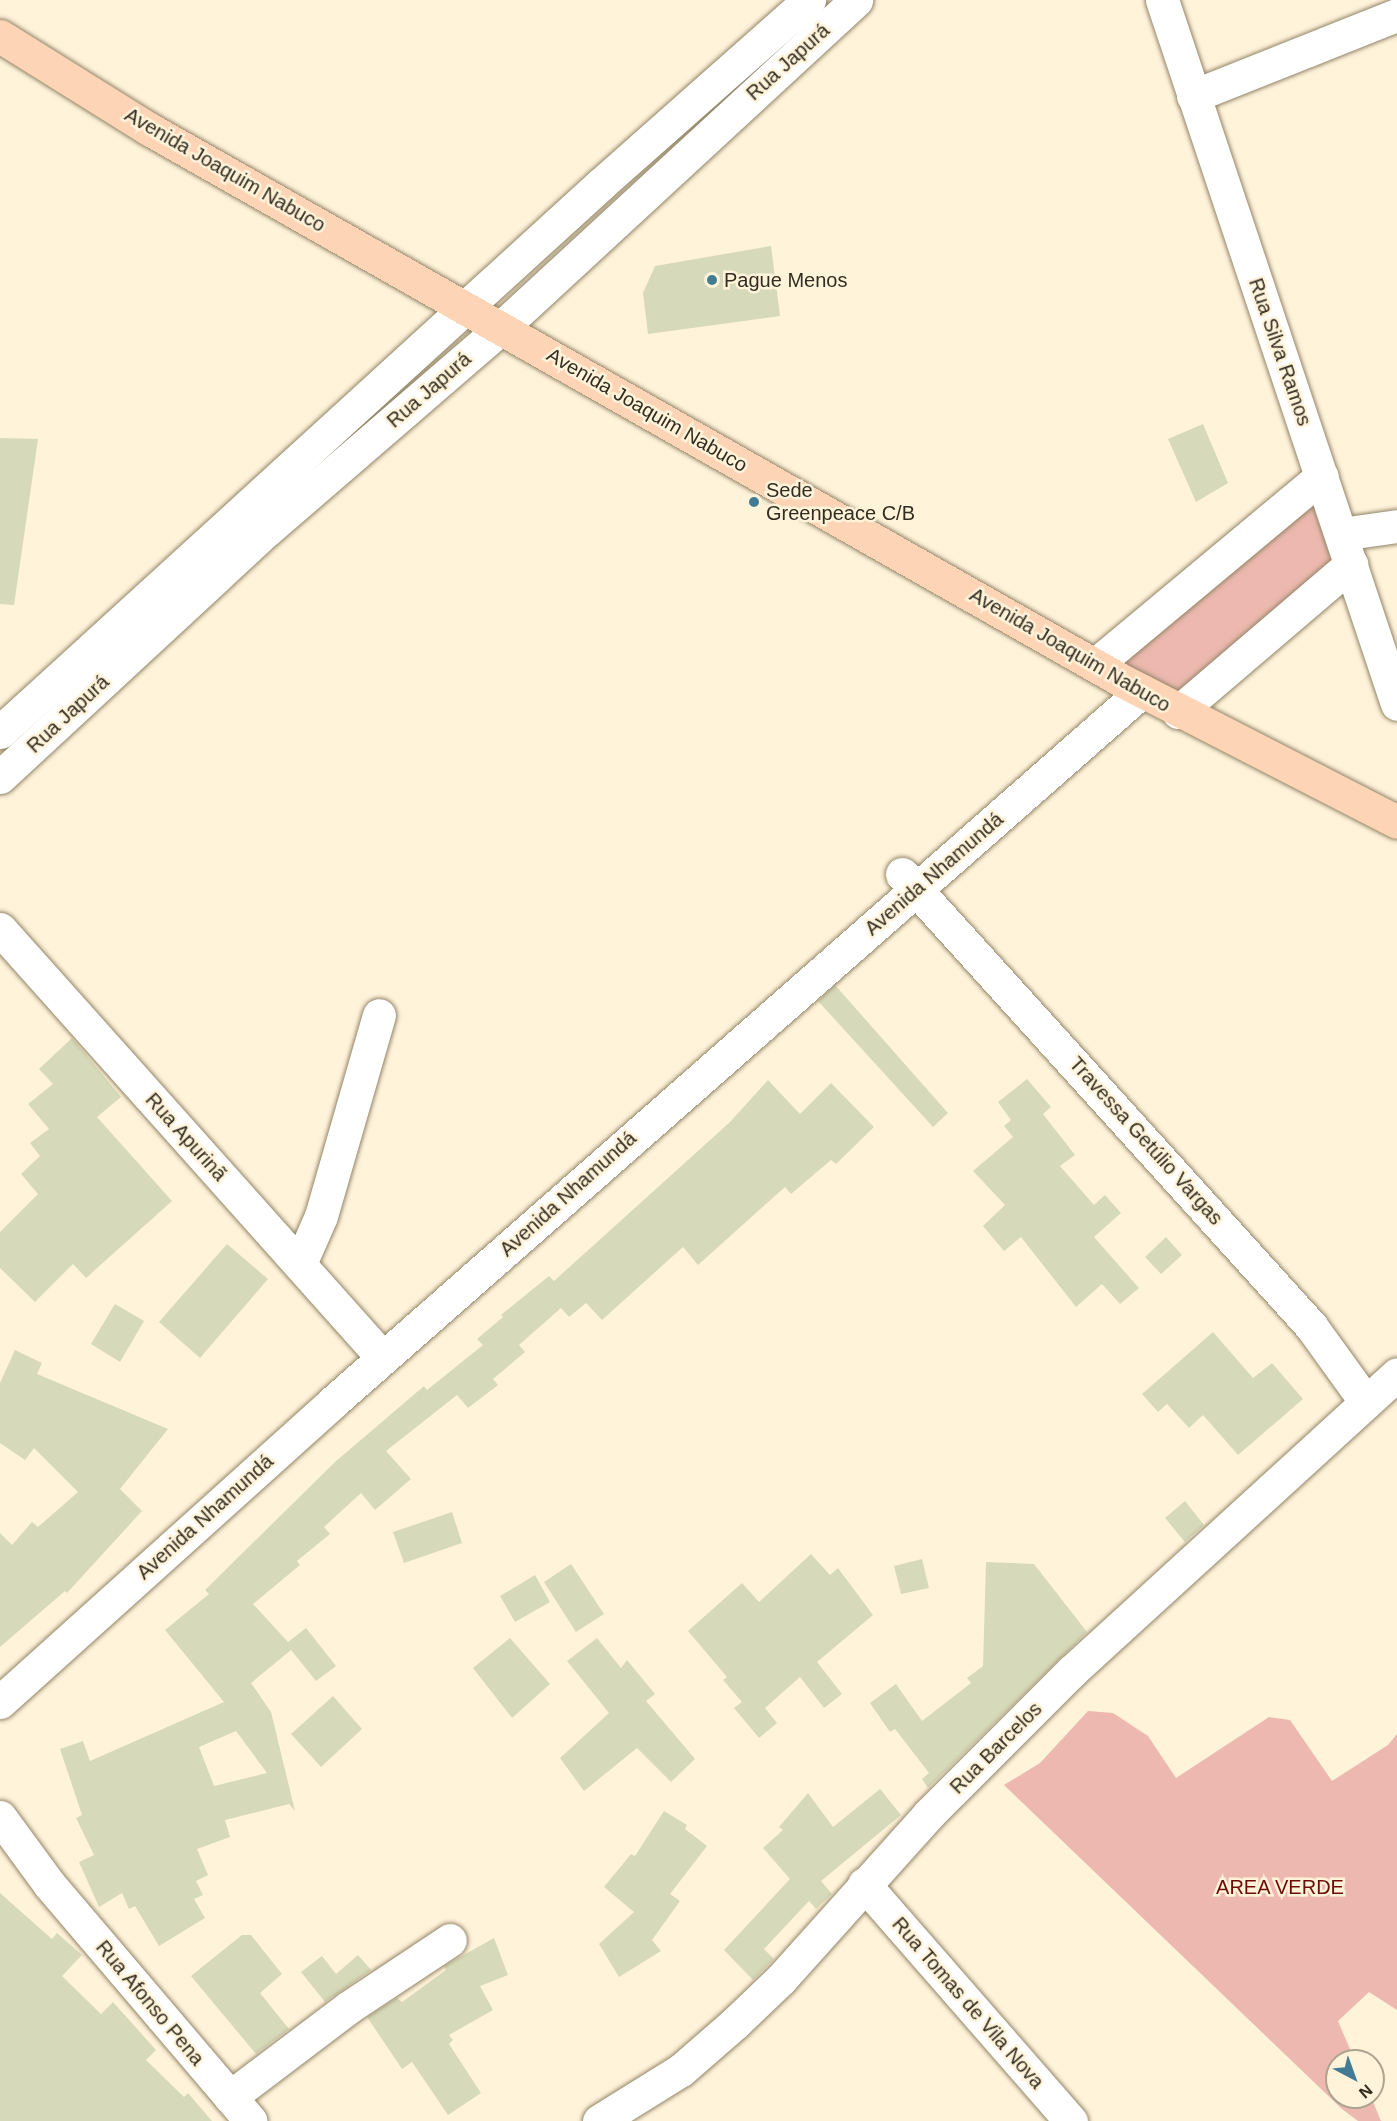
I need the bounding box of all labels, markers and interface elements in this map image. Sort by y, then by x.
street label: Rua Japurá [742,18,834,106]
street label: Avenida Joaquim Nabuco [120,103,330,237]
place label: Pague Menos [724,268,847,292]
marker: Pague Menos [705,273,719,287]
street label: Rua Silva Ramos [1244,275,1316,429]
street label: Avenida Joaquim Nabuco [542,343,752,477]
street label: Rua Japurá [382,347,476,433]
place label: Sede Greenpeace C/B [766,478,915,525]
marker: Sede Greenpeace C/B [747,495,761,509]
street label: Avenida Joaquim Nabuco [965,583,1175,717]
street label: Rua Japurá [22,670,114,758]
street label: Avenida Nhamundá [860,807,1008,941]
street label: Travessa Getúlio Vargas [1064,1052,1228,1230]
street label: Rua Apurinã [140,1088,232,1186]
street label: Avenida Nhamundá [495,1126,641,1262]
street label: Avenida Nhamundá [132,1449,278,1585]
street label: Rua Barcelos [945,1697,1047,1799]
park label: AREA VERDE [1216,1875,1344,1899]
street label: Rua Tomas de Vila Nova [887,1912,1049,2094]
street label: Rua Afonso Pena [90,1935,210,2071]
north arrow [1325,2049,1385,2109]
text: N [1356,2081,1376,2102]

